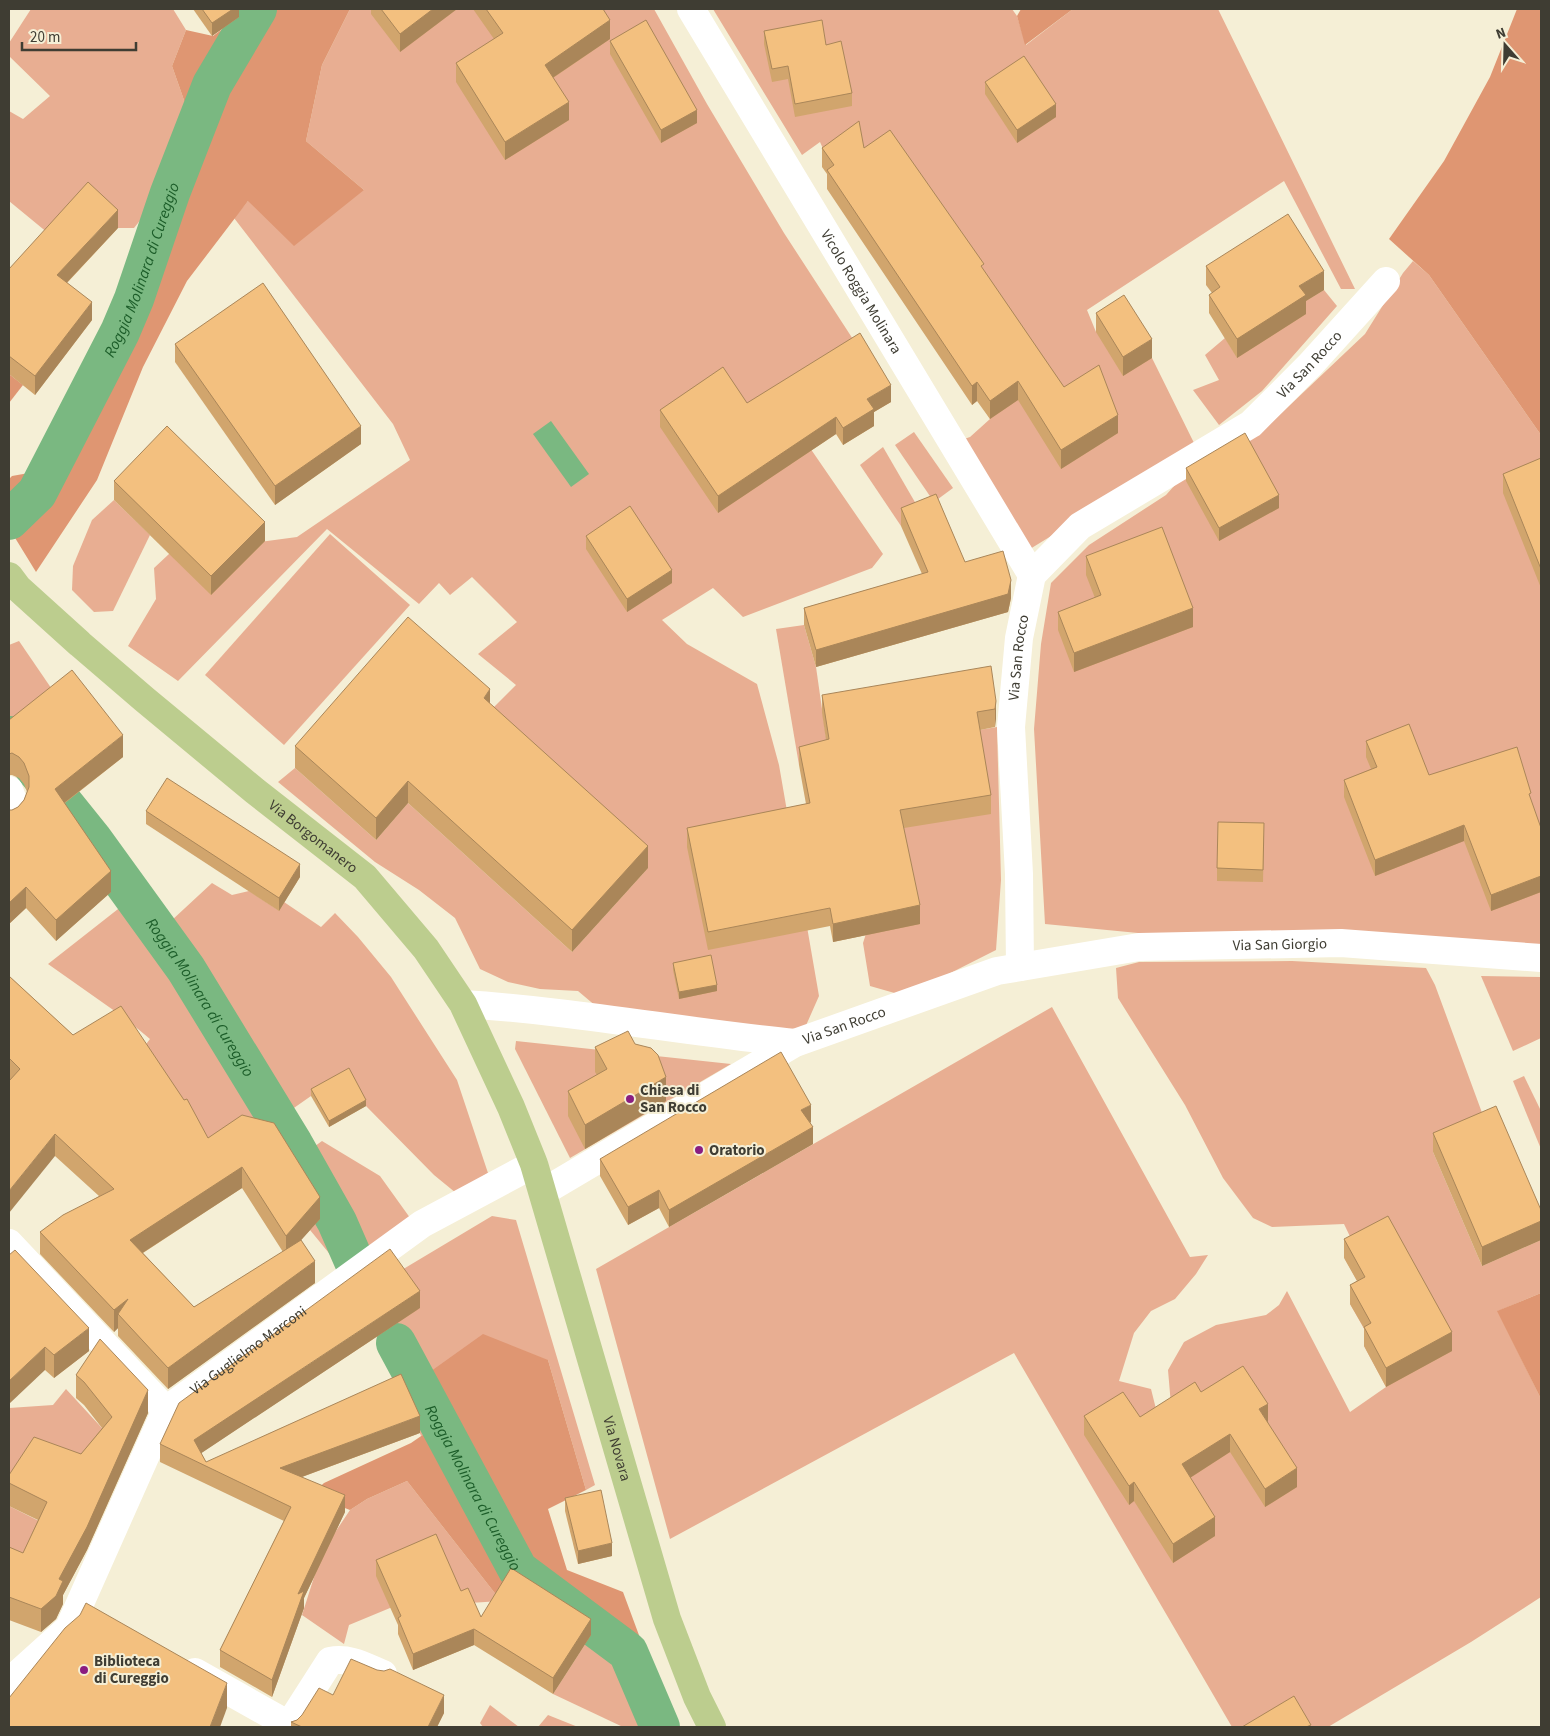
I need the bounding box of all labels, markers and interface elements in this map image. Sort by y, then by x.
scale bar [22,20,136,52]
north arrow [1480,20,1530,70]
text: N [1493,23,1509,45]
text: 20 m [30,27,60,48]
water label: Roggia Molinara di Cureggio [99,179,185,361]
street label: Vicolo Roggia Molinara [815,226,906,358]
street label: Via San Rocco [1272,326,1347,403]
street label: Via San Rocco [1003,613,1035,702]
street label: Via Borgomanero [264,795,362,879]
water label: Roggia Molinara di Cureggio [140,913,259,1081]
street label: Via San Giorgio [1232,933,1327,956]
street label: Via San Rocco [800,1002,889,1050]
place label: Chiesa di San Rocco [640,1080,707,1118]
marker: Chiesa di San Rocco [624,1093,636,1105]
place label: Oratorio [709,1140,765,1161]
marker: Oratorio [693,1144,705,1156]
street label: Via Guglielmo Marconi [186,1301,311,1400]
water label: Roggia Molinara di Cureggio [419,1401,526,1575]
street label: Via Novara [597,1414,636,1484]
place label: Biblioteca di Cureggio [94,1651,169,1689]
marker: Biblioteca di Cureggio [78,1664,90,1676]

